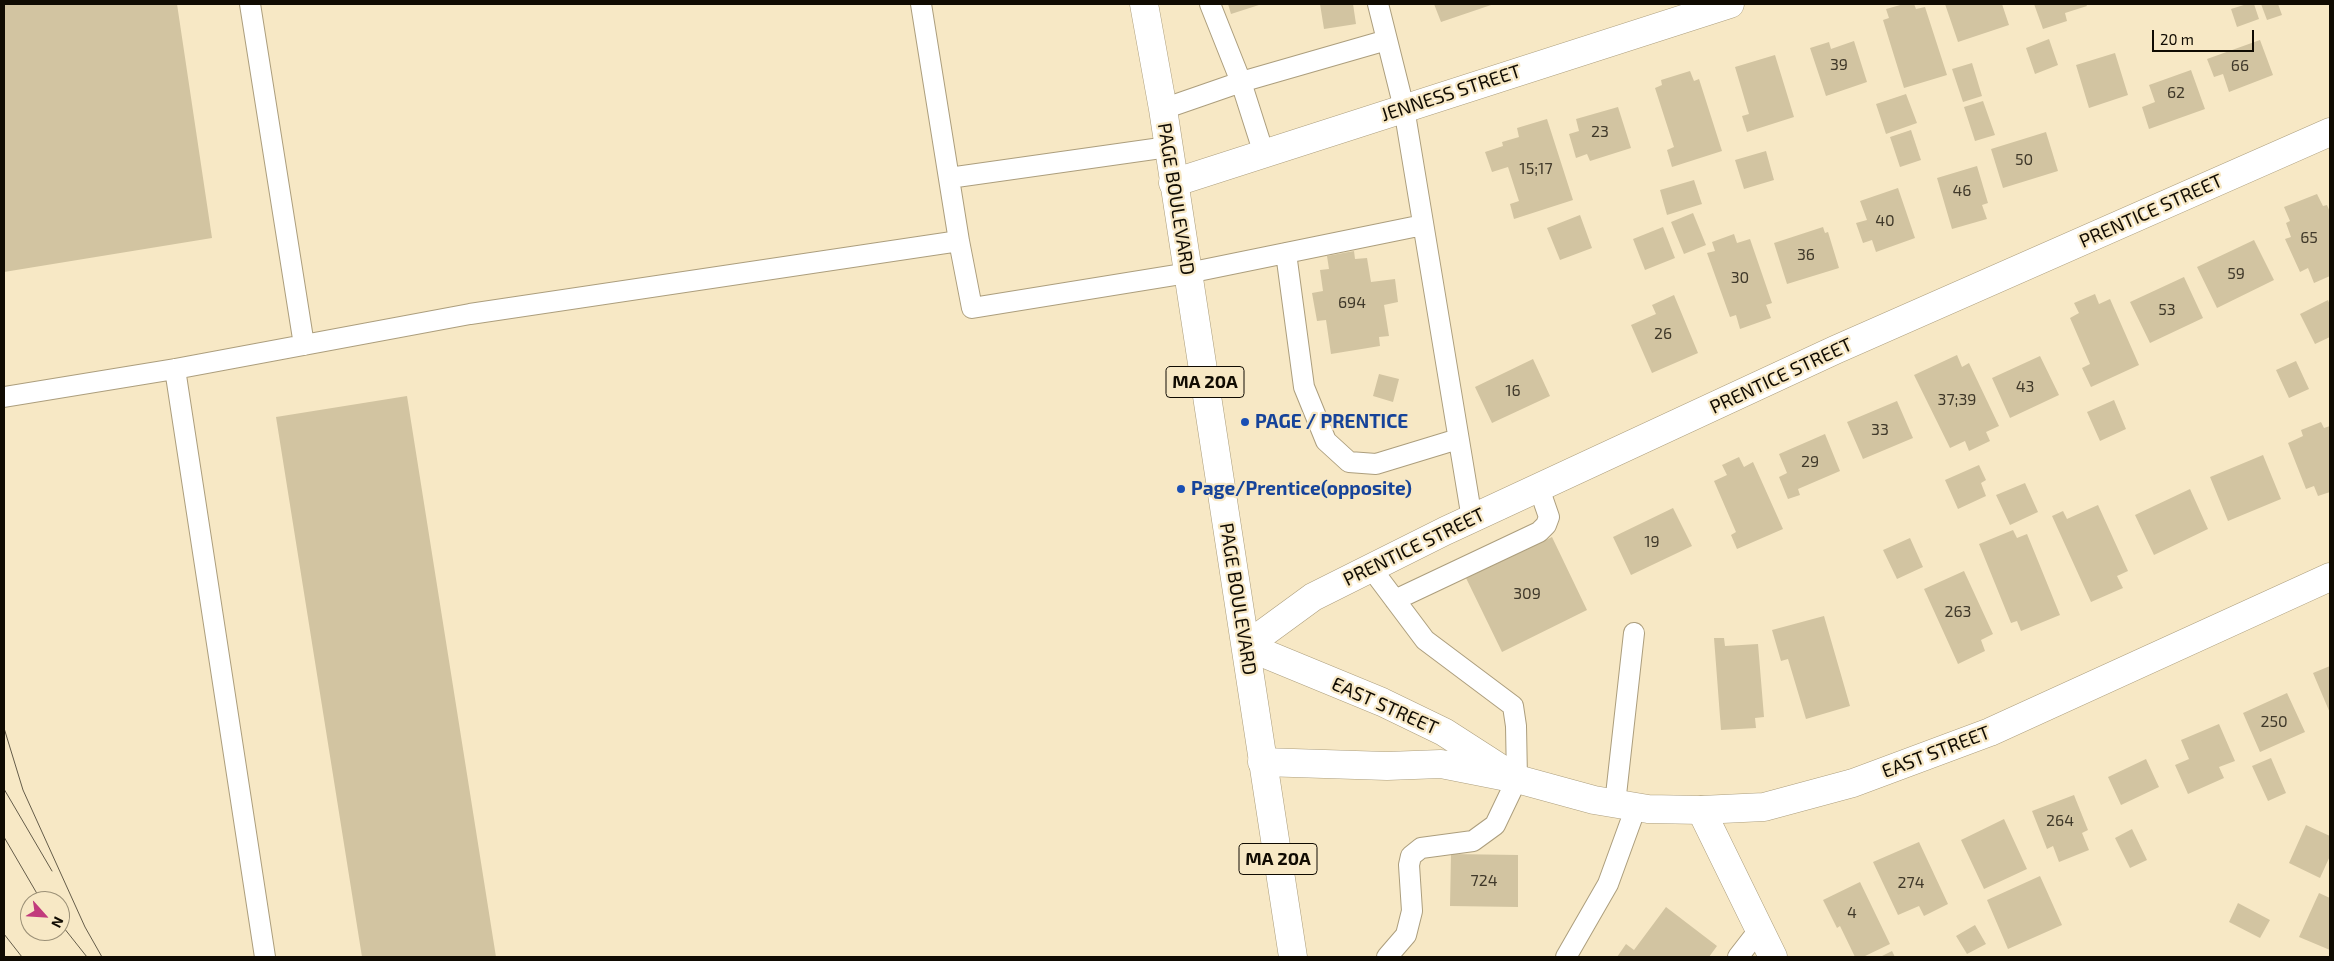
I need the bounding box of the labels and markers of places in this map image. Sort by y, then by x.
place label: PAGE / PRENTICE [1255,411,1408,433]
marker: PAGE / PRENTICE [1239,416,1251,428]
place label: Page/Prentice(opposite) [1191,478,1412,500]
marker: Page/Prentice(opposite) [1175,483,1187,495]

